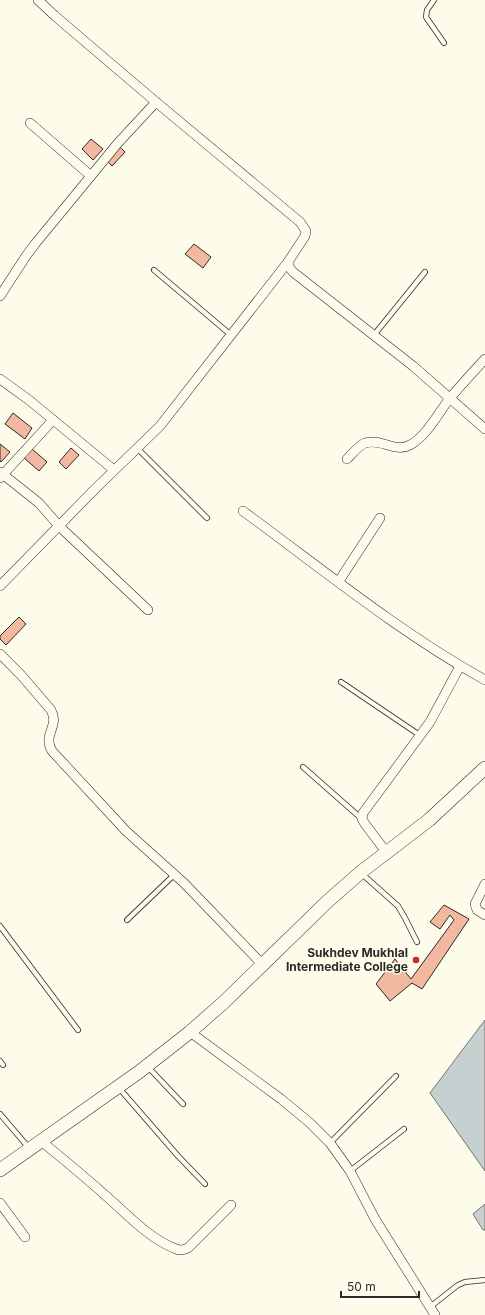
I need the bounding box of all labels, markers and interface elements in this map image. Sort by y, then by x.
place label: Sukhdev Mukhlal Intermediate College [286,945,408,974]
marker: Sukhdev Mukhlal Intermediate College [411,955,421,965]
scale bar [341,1273,419,1299]
text: 50 m [347,1279,376,1294]

